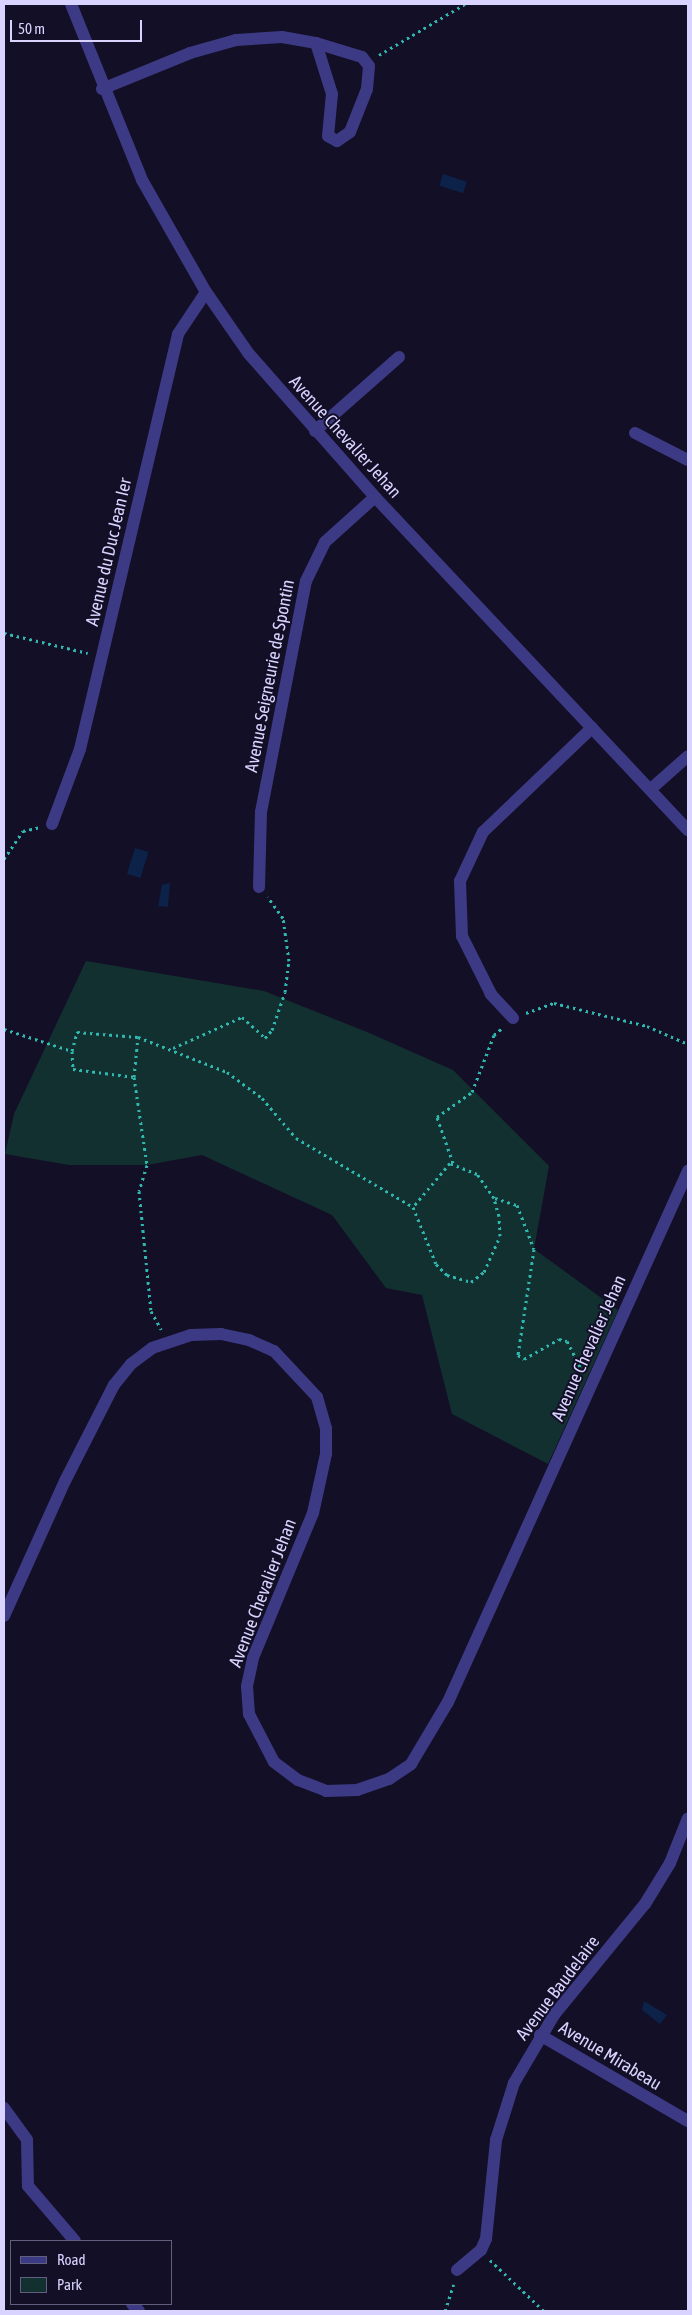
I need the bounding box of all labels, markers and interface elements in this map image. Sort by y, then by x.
scale bar [12,10,145,42]
text: 50 m [18,20,45,37]
street label: Avenue Chevalier Jehan [284,371,406,503]
street label: Avenue du Duc Jean Ier [81,476,137,628]
street label: Avenue Seigneurie de Spontin [241,578,299,774]
street label: Avenue Chevalier Jehan [547,1272,631,1424]
street label: Avenue Chevalier Jehan [225,1516,301,1670]
street label: Avenue Baudelaire [512,1931,604,2045]
street label: Avenue Mirabeau [555,2017,665,2095]
legend [10,2240,172,2305]
text: Road [57,2251,86,2268]
text: Park [57,2276,82,2293]

